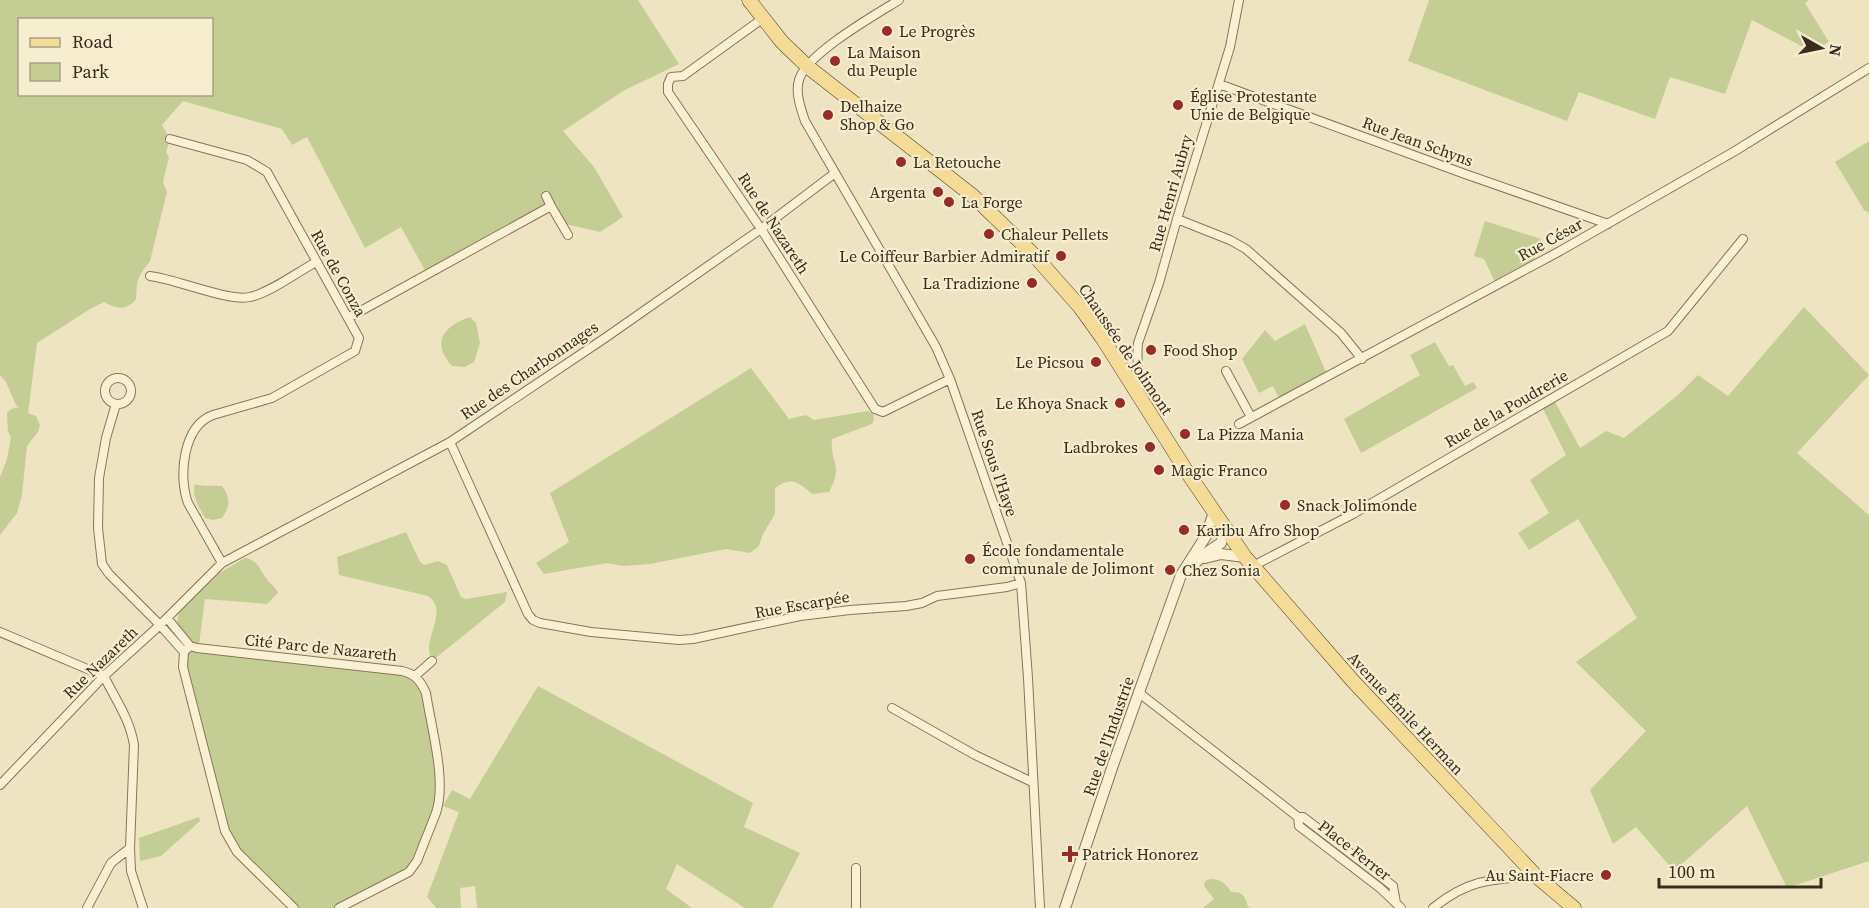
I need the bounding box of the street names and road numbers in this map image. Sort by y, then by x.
street label: Rue Jean Schyns [1360,111,1476,171]
street label: Rue Henri Aubry [1143,131,1197,254]
street label: Rue de Nazareth [733,168,815,278]
street label: Rue César [1513,212,1587,266]
street label: Rue de Conza [306,226,372,321]
street label: Chaussée de Jolimont [1074,279,1179,420]
street label: Rue des Charbonnages [456,316,602,424]
street label: Rue de la Poudrerie [1440,364,1572,452]
street label: Rue Sous l'Haye [966,407,1024,519]
street label: Rue Escarpée [753,585,851,623]
street label: Rue Nazareth [58,620,142,703]
street label: Cité Parc de Nazareth [244,628,399,666]
street label: Avenue Émile Herman [1343,647,1469,780]
street label: Rue de l'Industrie [1077,673,1139,799]
street label: Place Ferrer [1314,815,1396,886]

